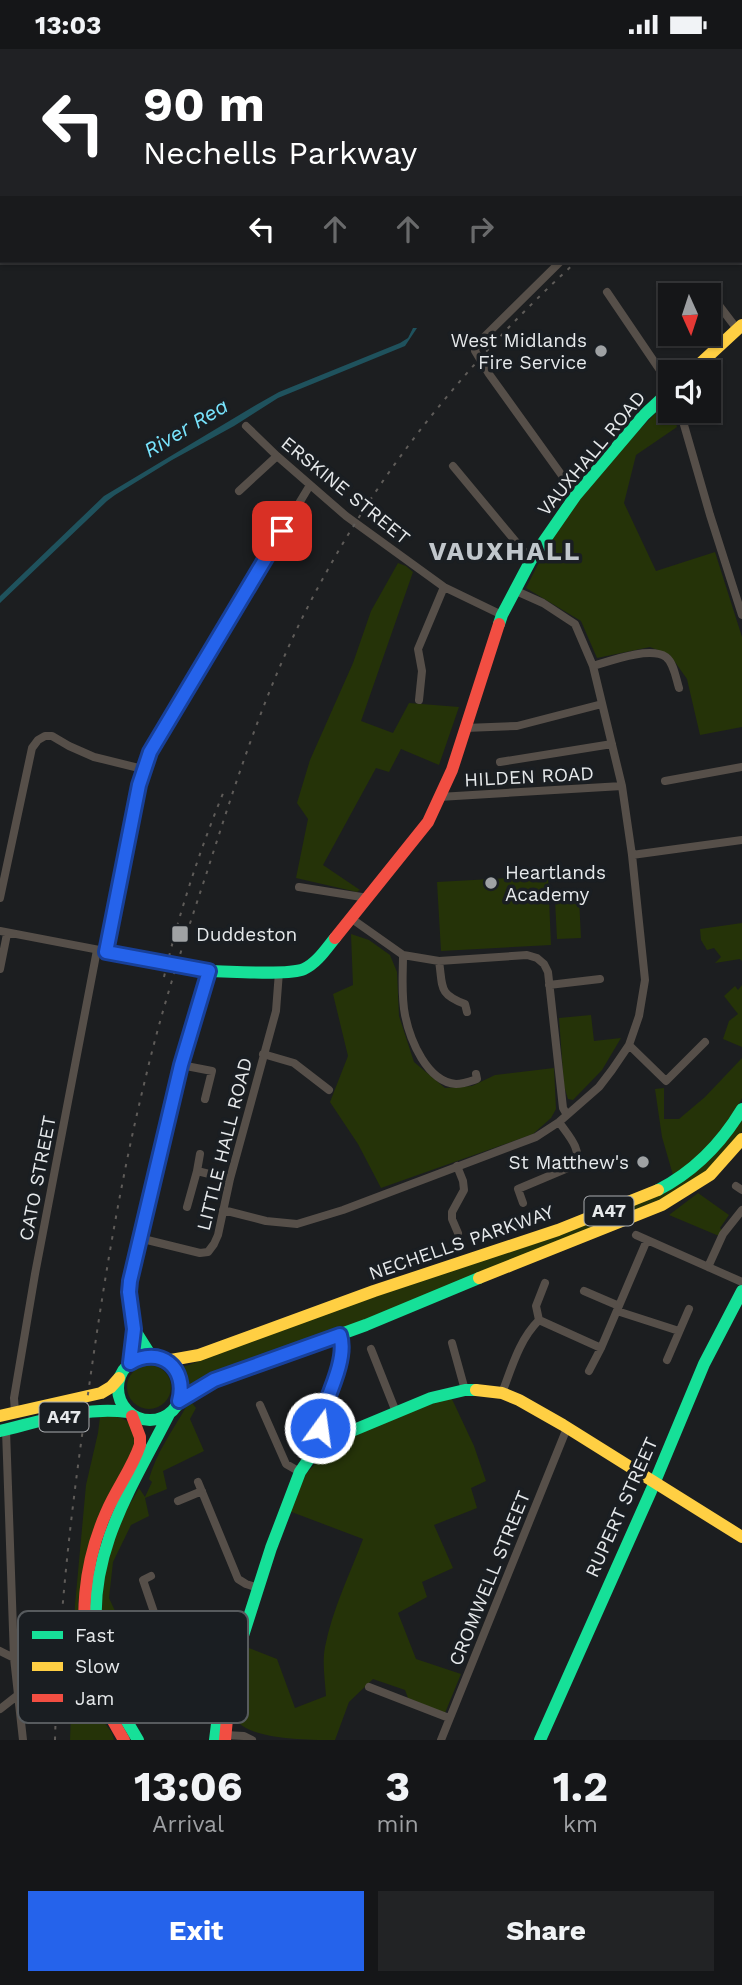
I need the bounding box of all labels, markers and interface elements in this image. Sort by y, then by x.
text: 13:03 [35,10,101,40]
text: 90 m [143,75,265,133]
icon: left [28,77,119,168]
text: Nechells Parkway [143,134,417,172]
icon: left [243,210,281,248]
icon: ahead [316,210,354,248]
icon: ahead [389,210,427,248]
icon: right [462,210,500,248]
north arrow [658,283,721,347]
map controls [658,283,721,423]
place label: West Midlands Fire Service [451,329,587,374]
marker: West Midlands Fire Service [593,343,609,359]
button: sound [658,360,721,423]
street label: VAUXHALL ROAD [532,386,650,520]
water label: River Rea [139,393,233,463]
street label: ERSKINE STREET [277,431,415,549]
pin [252,501,312,561]
icon: arrive [263,512,301,550]
district label: VAUXHALL [429,536,581,566]
street label: HILDEN ROAD [464,762,594,791]
place label: Heartlands Academy [505,861,606,906]
marker: Heartlands Academy [483,875,499,891]
place label: Duddeston [196,923,297,946]
marker: Duddeston [170,924,190,944]
street label: LITTLE HALL ROAD [192,1055,257,1233]
street label: CATO STREET [14,1114,61,1243]
place label: St Matthew's [509,1151,629,1174]
marker: St Matthew's [635,1154,651,1170]
road number: A47 [584,1197,634,1225]
street label: NECHELLS PARKWAY [366,1200,557,1285]
position arrow [283,1391,357,1465]
road number: A47 [40,1402,88,1431]
street label: RUPERT STREET [580,1434,663,1581]
street label: CROMWELL STREET [444,1487,535,1669]
legend [18,1611,248,1723]
text: Fast [75,1624,114,1647]
text: Slow [75,1655,120,1678]
text: Jam [75,1687,114,1710]
text: 13:06 [134,1762,243,1811]
text: 3 [385,1762,410,1811]
text: 1.2 [553,1762,608,1811]
text: Arrival [152,1811,224,1838]
text: min [377,1811,419,1838]
text: km [563,1811,598,1838]
button: Exit [28,1891,364,1971]
button: Share [378,1891,714,1971]

